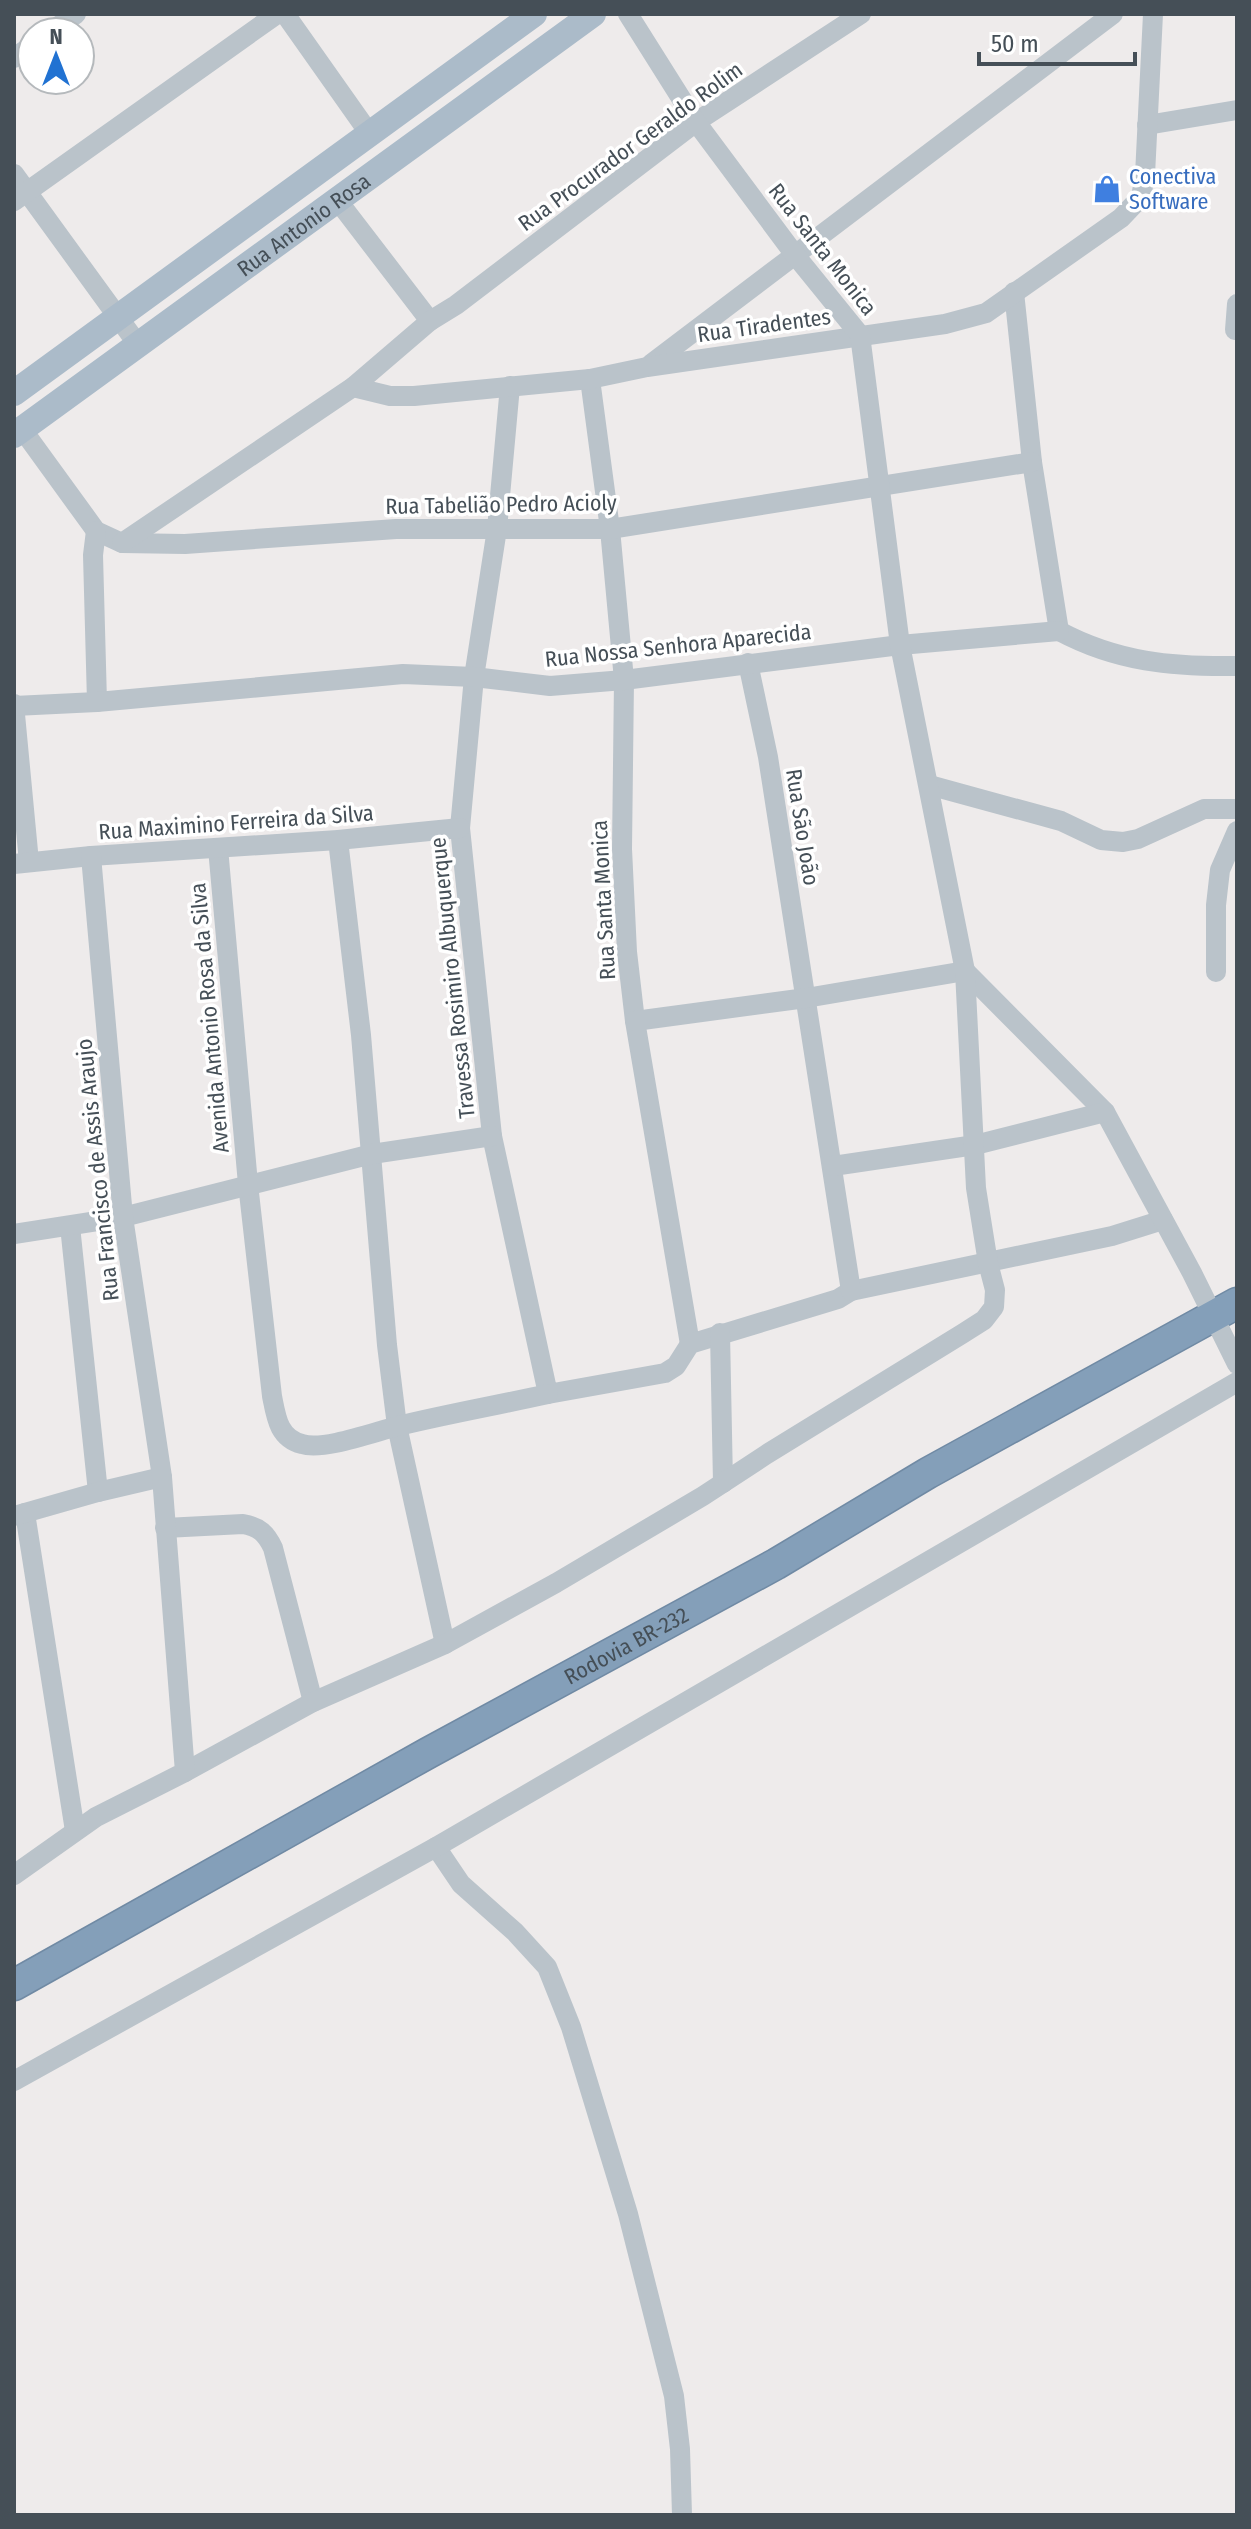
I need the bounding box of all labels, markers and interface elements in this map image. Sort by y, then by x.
north arrow [16,16,96,96]
scale bar [979,16,1135,66]
text: N [49,23,63,50]
text: 50 m [991,30,1039,58]
street label: Rua Procurador Geraldo Rolim [513,56,748,237]
place label: Conectiva Software [1129,163,1216,215]
street label: Rua Antonio Rosa [232,167,376,282]
shop icon: Conectiva Software [1092,174,1122,204]
street label: Rua Santa Monica [763,178,883,321]
street label: Rua Tiradentes [696,303,832,348]
street label: Rua Tabelião Pedro Acioly [385,489,617,520]
street label: Rua Nossa Senhora Aparecida [544,618,813,673]
street label: Rua São João [780,767,825,887]
street label: Rua Maximino Ferreira da Silva [98,799,375,846]
street label: Rua Santa Monica [586,819,621,981]
street label: Travessa Rosimiro Albuquerque [424,836,481,1120]
street label: Avenida Antonio Rosa da Silva [184,882,235,1154]
street label: Rua Francisco de Assis Araujo [70,1037,125,1303]
street label: Rodovia BR-232 [560,1601,693,1690]

